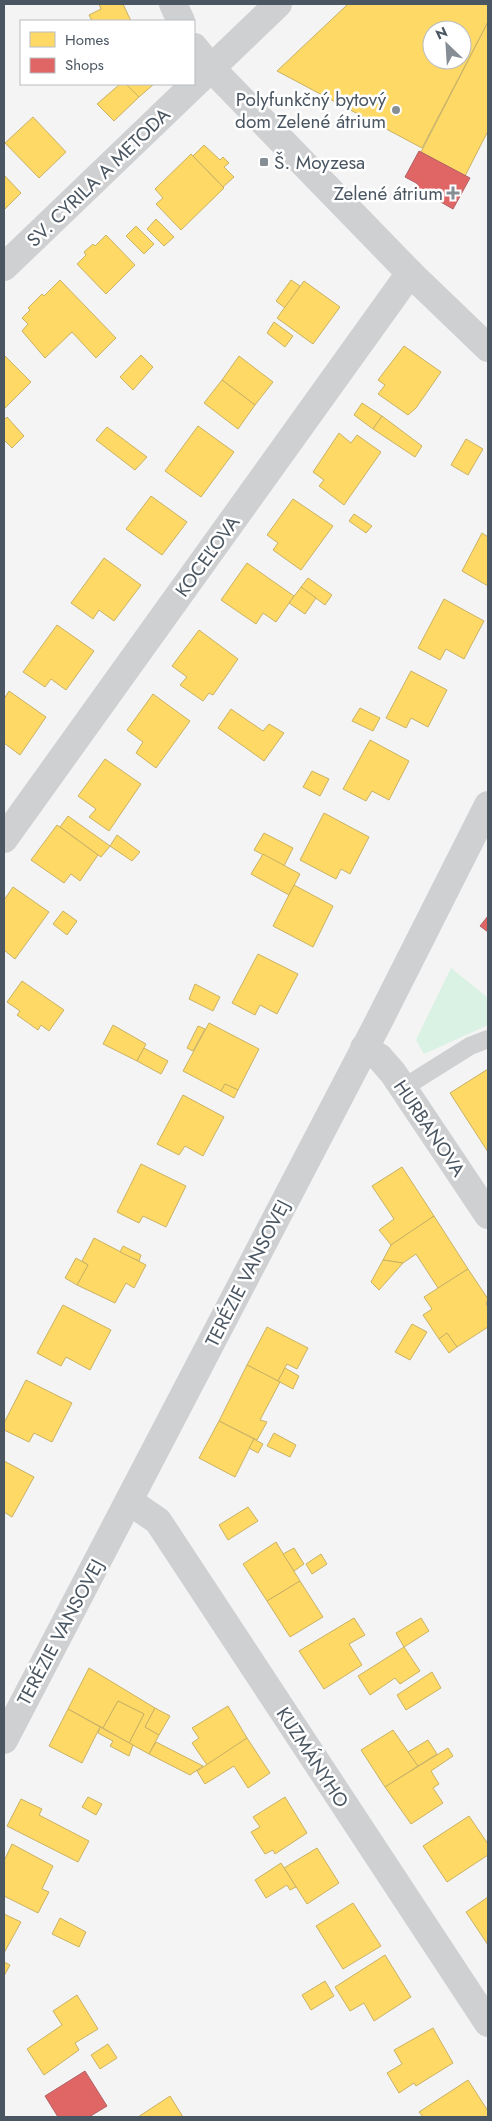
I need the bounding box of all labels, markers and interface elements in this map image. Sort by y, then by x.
legend [20,20,195,85]
north arrow [422,20,472,70]
text: N [432,22,451,45]
text: Homes [65,29,109,51]
text: Shops [65,54,104,76]
place label: Polyfunkčný bytový dom Zelené átrium [235,86,387,135]
street label: SV. CYRILA A METODA [21,101,176,253]
marker: Polyfunkčný bytový dom Zelené átrium [390,104,402,116]
place label: Š. Moyzesa [274,149,365,176]
marker: Š. Moyzesa [258,156,270,168]
place label: Zelené átrium [334,180,443,207]
marker: Zelené átrium [447,187,459,199]
street label: KOCEĽOVA [169,510,246,602]
street label: HURBANOVA [387,1075,472,1182]
street label: TERÉZIE VANSOVEJ [199,1195,296,1351]
street label: TERÉZIE VANSOVEJ [11,1554,110,1710]
street label: KUZMÁNYHO [270,1702,355,1813]

